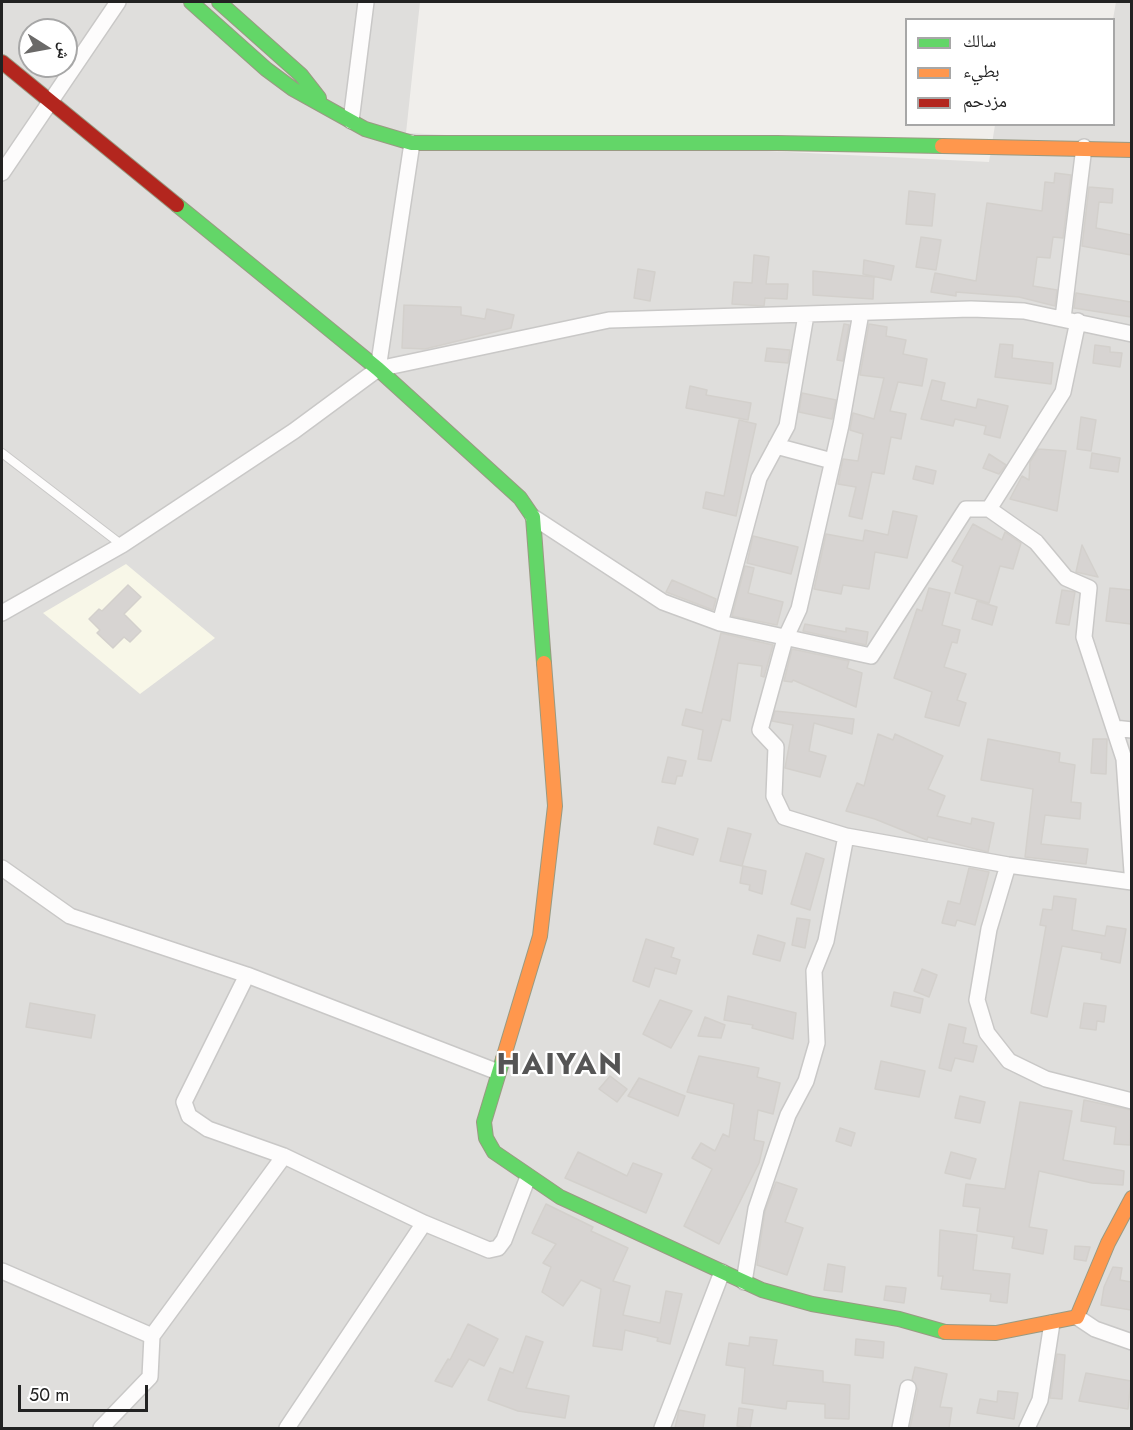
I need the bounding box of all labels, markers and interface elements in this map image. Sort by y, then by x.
north arrow [18,18,78,78]
legend [905,18,1115,126]
text: سالك [963,28,996,54]
text: ش [51,41,77,62]
text: بطيء [963,58,1000,84]
text: مزدحم [963,88,1007,114]
district label: HAIYAN [497,1049,623,1085]
scale bar [21,1373,152,1411]
text: 50 m [29,1382,69,1408]

